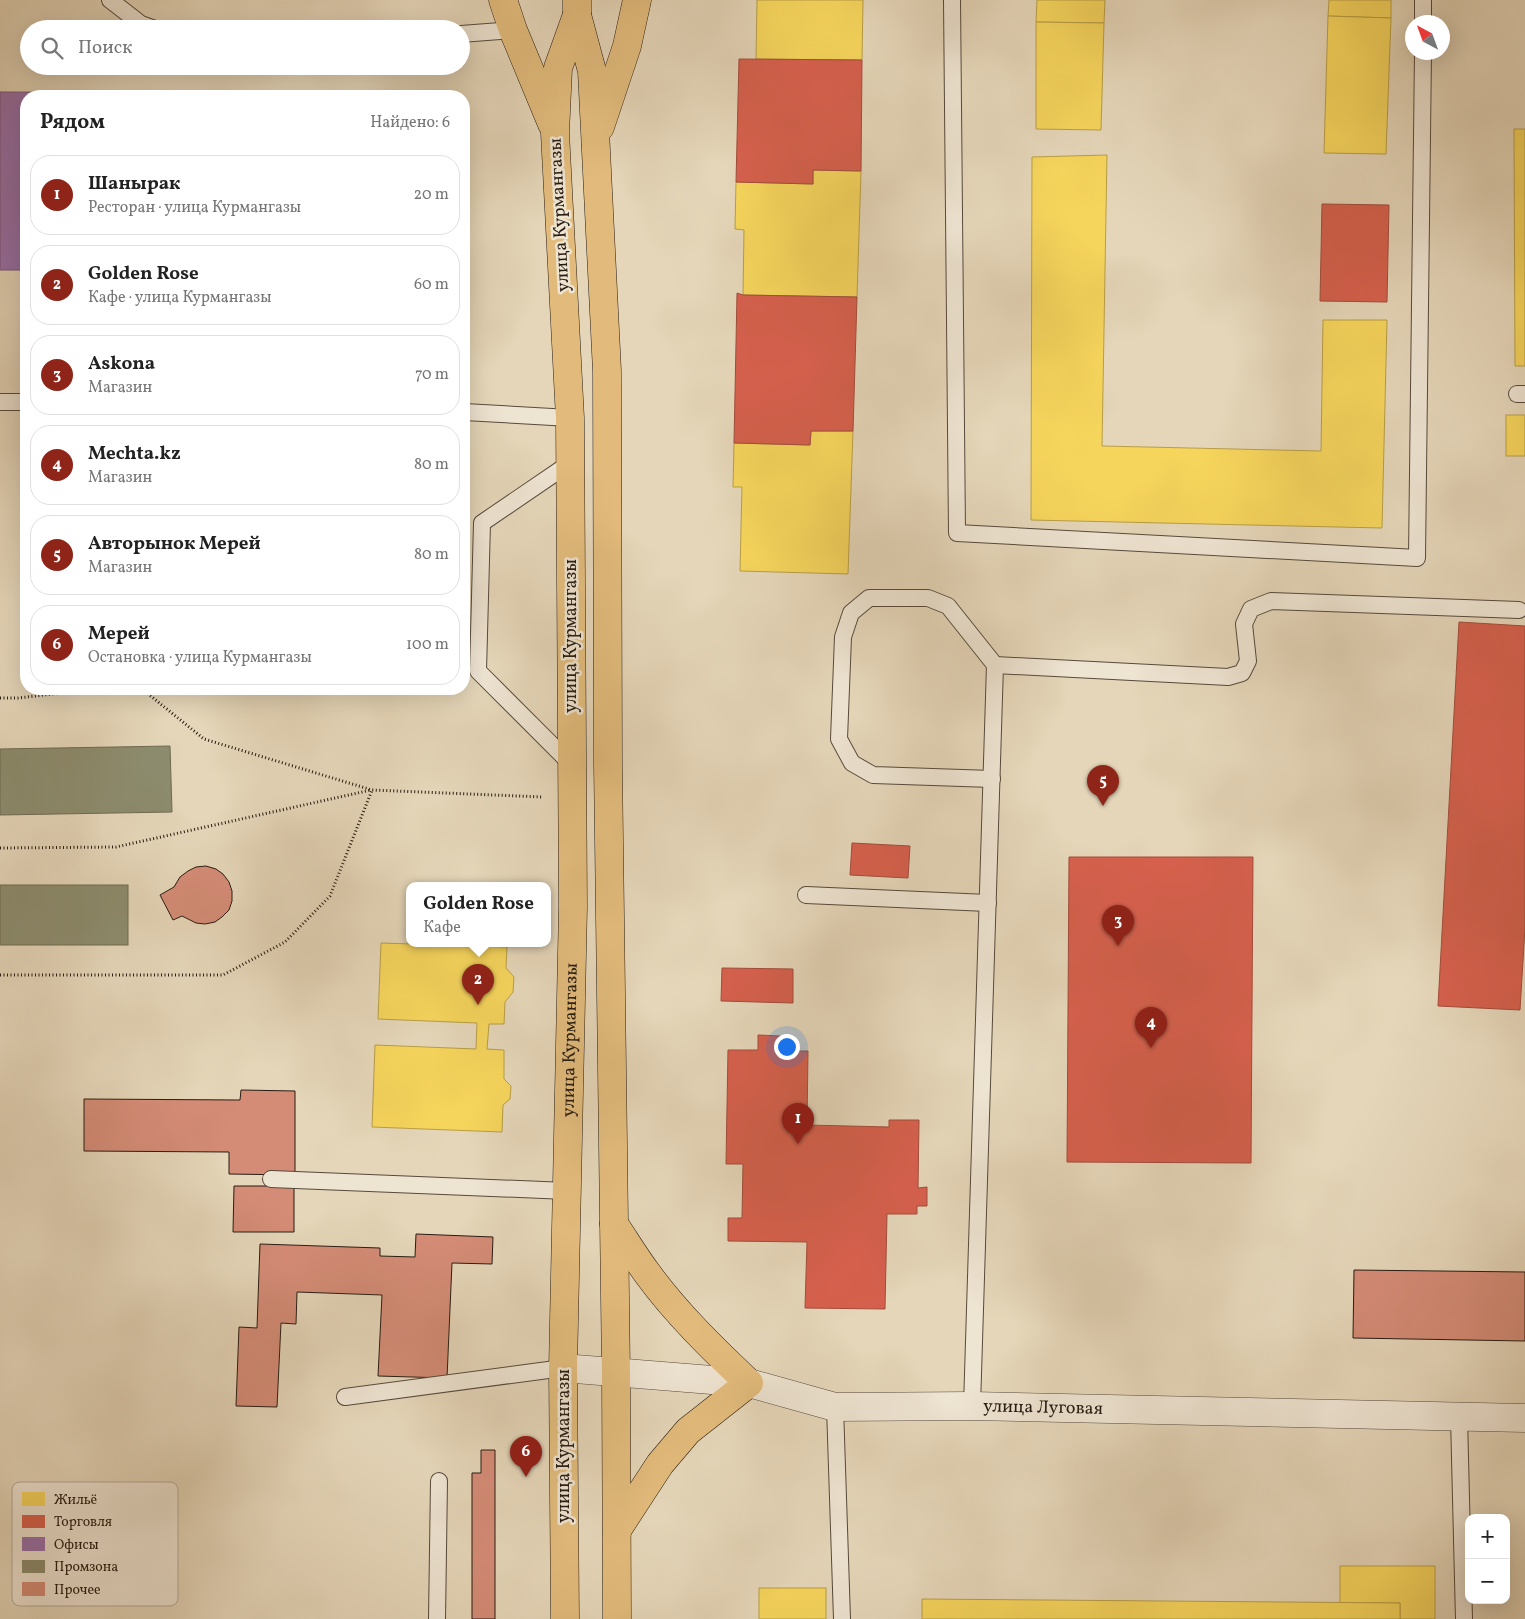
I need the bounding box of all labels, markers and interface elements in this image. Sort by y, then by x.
north arrow [1405,15,1450,60]
search box [20,20,470,75]
icon: search [38,34,66,62]
text: Поиск [78,35,132,61]
text: Рядом [40,108,105,137]
text: Найдено: 6 [370,112,450,134]
street label: улица Курмангазы [543,137,577,293]
text: Шанырак [88,171,180,197]
text: 1 [54,184,60,206]
text: 20 m [414,184,449,206]
text: Ресторан · улица Курмангазы [88,197,301,219]
text: Golden Rose [88,261,199,287]
text: 2 [53,274,61,296]
text: 60 m [414,274,449,296]
text: Кафе · улица Курмангазы [88,287,272,309]
text: Askona [88,351,155,377]
text: 3 [53,364,61,386]
text: 70 m [415,364,449,386]
text: Магазин [88,377,152,399]
text: Mechta.kz [88,441,181,467]
text: 4 [52,454,62,476]
text: 80 m [414,454,449,476]
text: Магазин [88,467,152,489]
text: Авторынок Мерей [88,531,261,557]
text: 5 [53,544,61,566]
text: 80 m [414,544,449,566]
text: Магазин [88,557,152,579]
street label: улица Курмангазы [559,559,584,713]
text: Мерей [88,621,150,647]
text: 6 [53,634,61,656]
text: 100 m [406,634,449,656]
text: Остановка · улица Курмангазы [88,647,312,669]
pin: 5 [1087,765,1119,806]
popup [406,882,551,947]
text: Golden Rose [423,891,534,917]
pin: 3 [1102,905,1134,946]
text: Кафе [423,917,461,939]
street label: улица Курмангазы [556,962,584,1117]
pin: 2 [462,964,494,1005]
pin: 4 [1135,1007,1167,1048]
your location [774,1034,800,1060]
pin: 1 [782,1103,814,1144]
street label: улица Курмангазы [552,1369,577,1523]
street label: улица Луговая [983,1394,1103,1421]
pin: 6 [510,1436,542,1477]
legend [12,1482,178,1606]
text: Жильё [54,1491,98,1510]
text: Торговля [54,1513,112,1532]
map controls [1465,1514,1510,1604]
button: + [1465,1514,1510,1559]
text: Офисы [54,1536,99,1555]
text: Промзона [54,1558,118,1577]
button: − [1465,1559,1510,1604]
text: Прочее [54,1581,101,1600]

